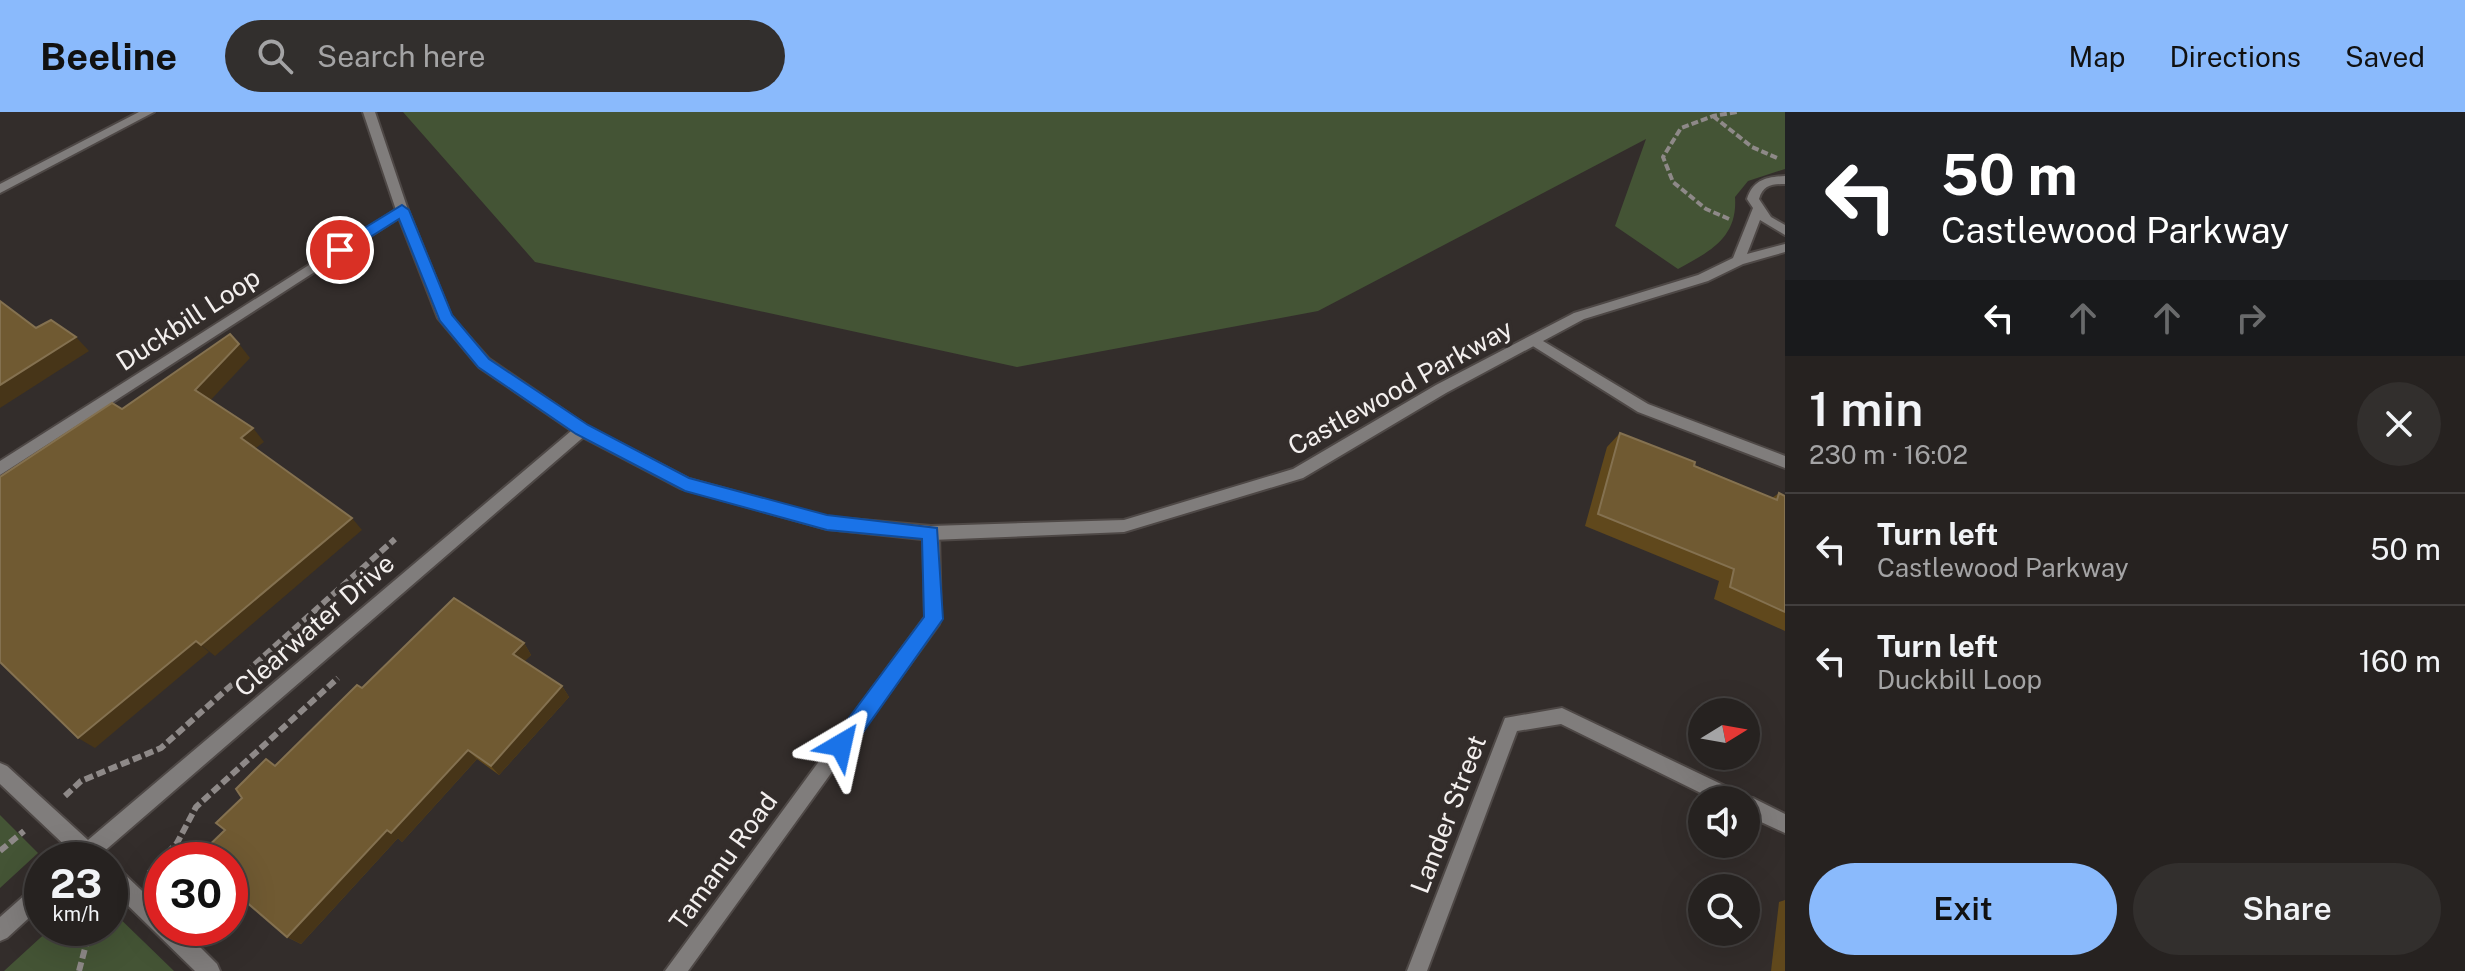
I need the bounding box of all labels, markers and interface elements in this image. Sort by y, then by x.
search box [225,20,785,92]
text: Beeline [40,34,177,79]
icon: search [253,34,297,78]
text: Search here [317,38,486,74]
text: Map [2069,40,2125,73]
text: Directions [2169,40,2301,73]
text: Saved [2345,40,2425,73]
text: 50 m [1941,142,2078,208]
icon: left [1809,144,1913,248]
text: Castlewood Parkway [1941,209,2289,251]
pin [306,216,374,284]
icon: arrive [318,228,362,272]
street label: Duckbill Loop [110,261,266,377]
icon: left [1977,296,2021,340]
icon: ahead [2061,296,2105,340]
icon: ahead [2145,296,2189,340]
icon: right [2229,296,2273,340]
street label: Castlewood Parkway [1282,312,1518,462]
text: 1 min [1809,380,1923,437]
button: close [2357,382,2441,466]
text: 230 m · 16:02 [1809,439,1968,470]
text: Turn left [1877,516,1998,552]
icon: left [1809,527,1853,571]
text: 50 m [2370,531,2441,567]
street label: Clearwater Drive [228,547,400,703]
text: Castlewood Parkway [1877,552,2129,583]
text: Turn left [1877,628,1998,664]
icon: left [1809,639,1853,683]
text: 160 m [2359,643,2441,679]
text: Duckbill Loop [1877,664,2042,695]
north arrow [1688,698,1760,770]
map controls [1688,698,1760,946]
position arrow [799,703,883,787]
street label: Lander Street [1404,731,1492,897]
street label: Tamanu Road [663,786,783,936]
button: sound [1688,786,1760,858]
speed limit sign: 30 [144,842,248,946]
text: 23 [50,860,102,907]
button: Exit [1809,863,2117,955]
button: Share [2133,863,2441,955]
button: search [1688,874,1760,946]
text: km/h [52,902,100,926]

